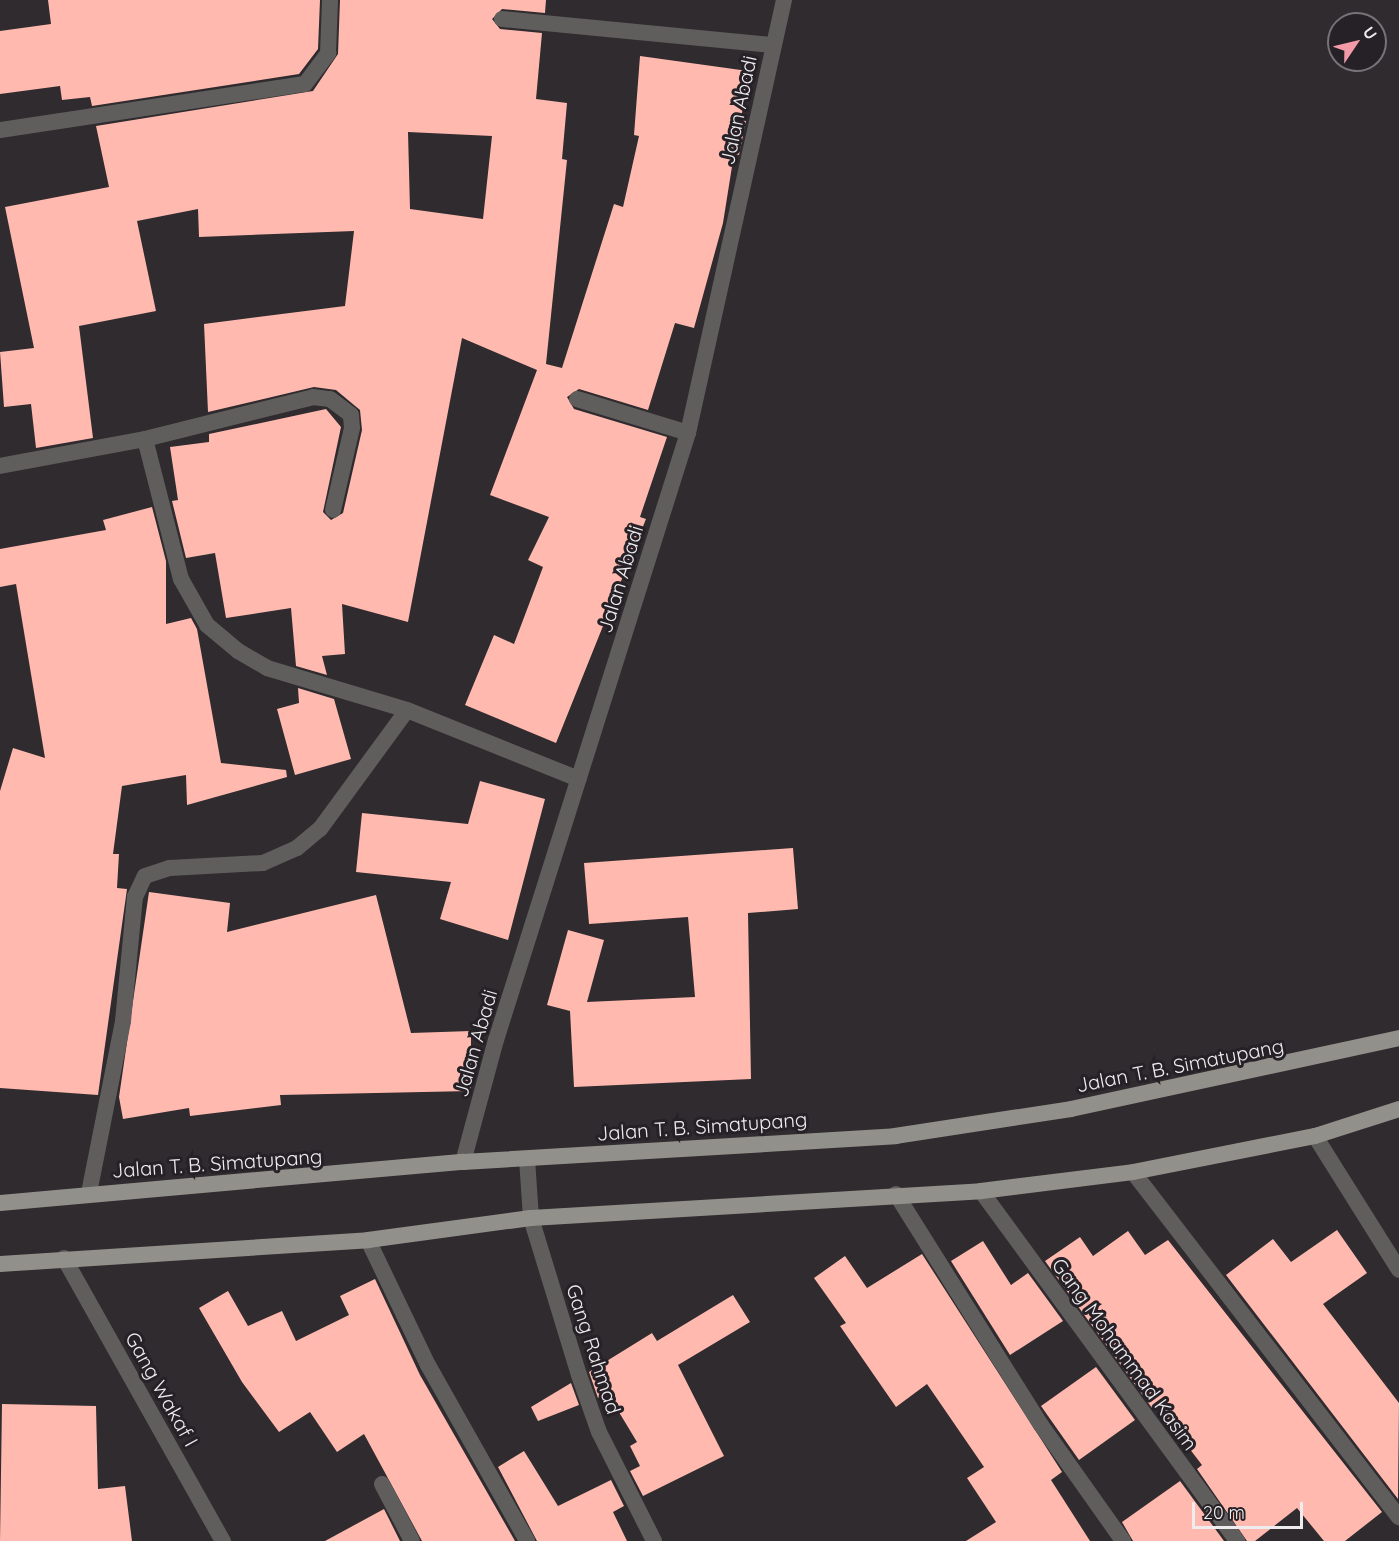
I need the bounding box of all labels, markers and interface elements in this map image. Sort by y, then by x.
north arrow [1327,12,1387,72]
text: U [1359,22,1382,43]
street label: Jalan Abadi [715,53,761,167]
street label: Jalan Abadi [592,522,648,636]
street label: Jalan Abadi [448,986,502,1100]
street label: Jalan T. B. Simatupang [1074,1033,1286,1097]
street label: Jalan T. B. Simatupang [596,1107,808,1145]
street label: Jalan T. B. Simatupang [111,1144,323,1182]
street label: Gang Mohammad Kasim [1047,1253,1203,1455]
street label: Gang Rahmad [562,1281,626,1417]
street label: Gang Wakaf I [121,1327,203,1451]
scale bar [1195,1490,1306,1528]
text: 20 m [1203,1501,1245,1524]

